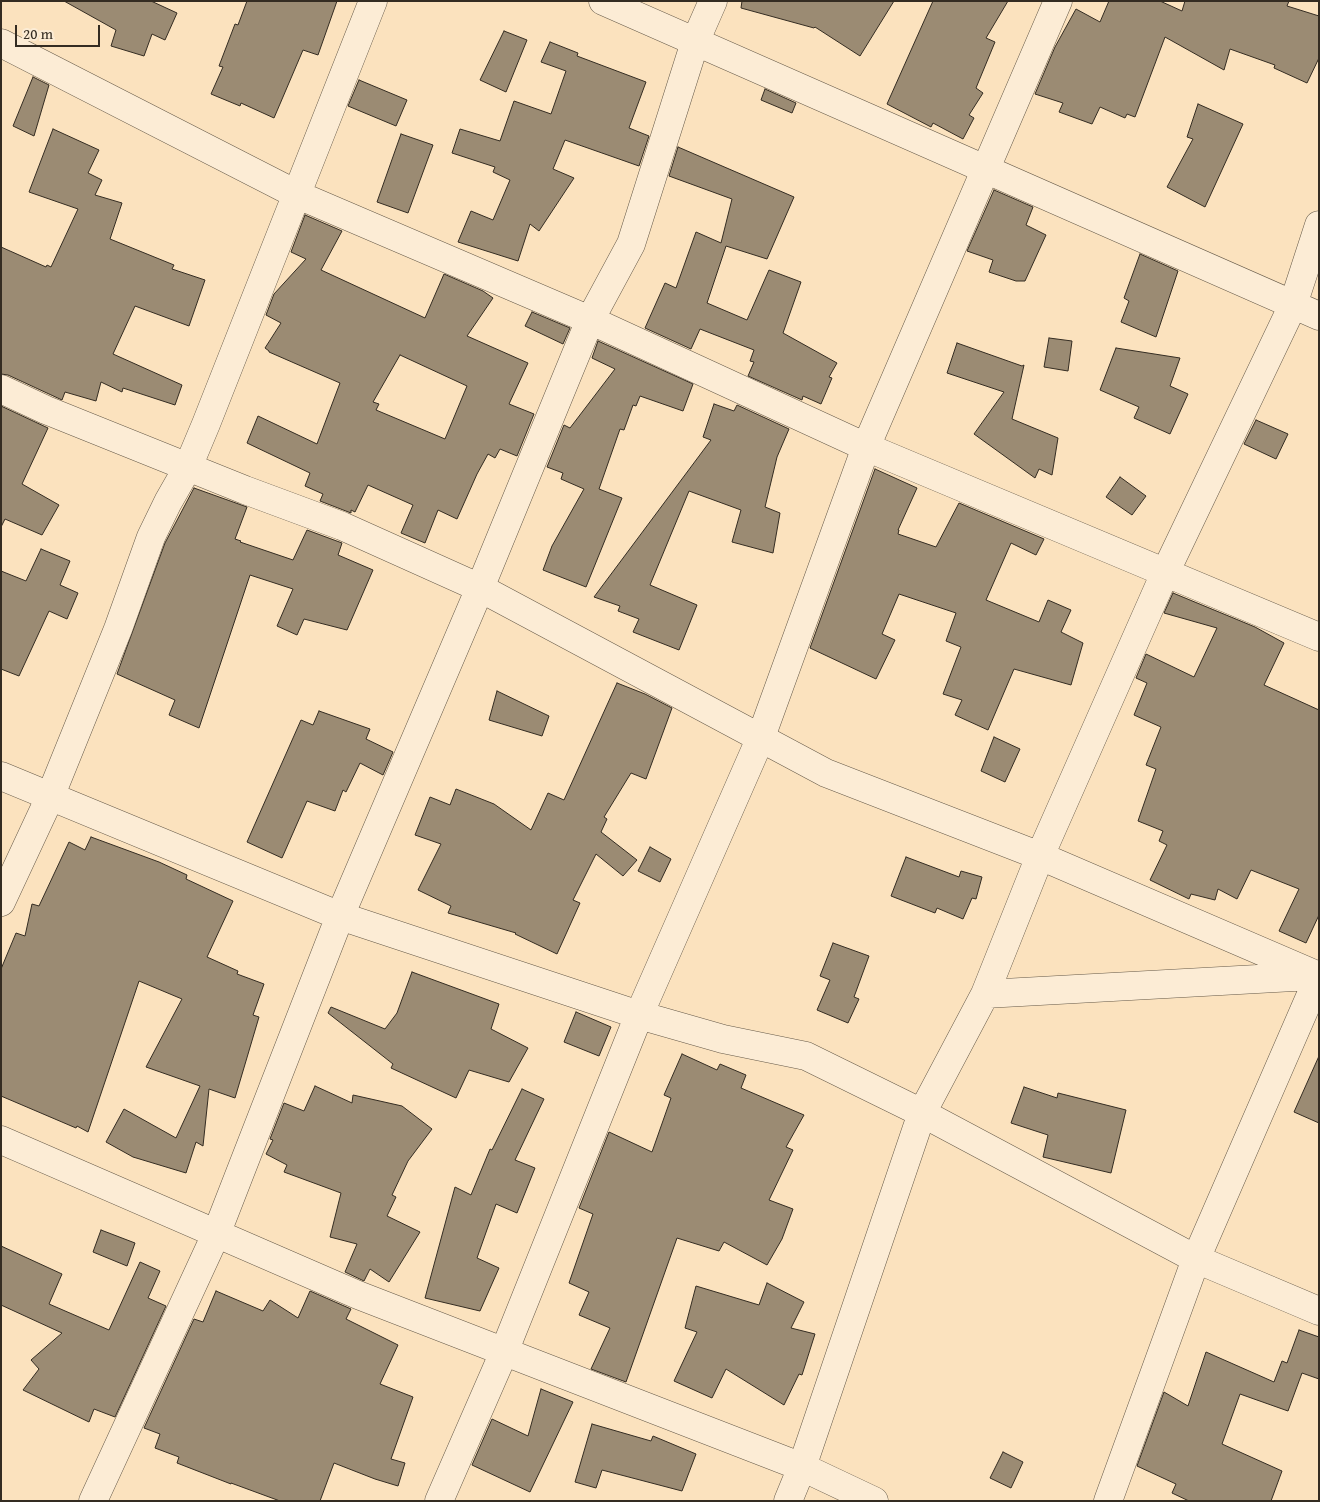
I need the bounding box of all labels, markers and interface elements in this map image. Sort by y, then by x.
scale bar [18,15,102,47]
text: 20 m [23,23,53,44]

